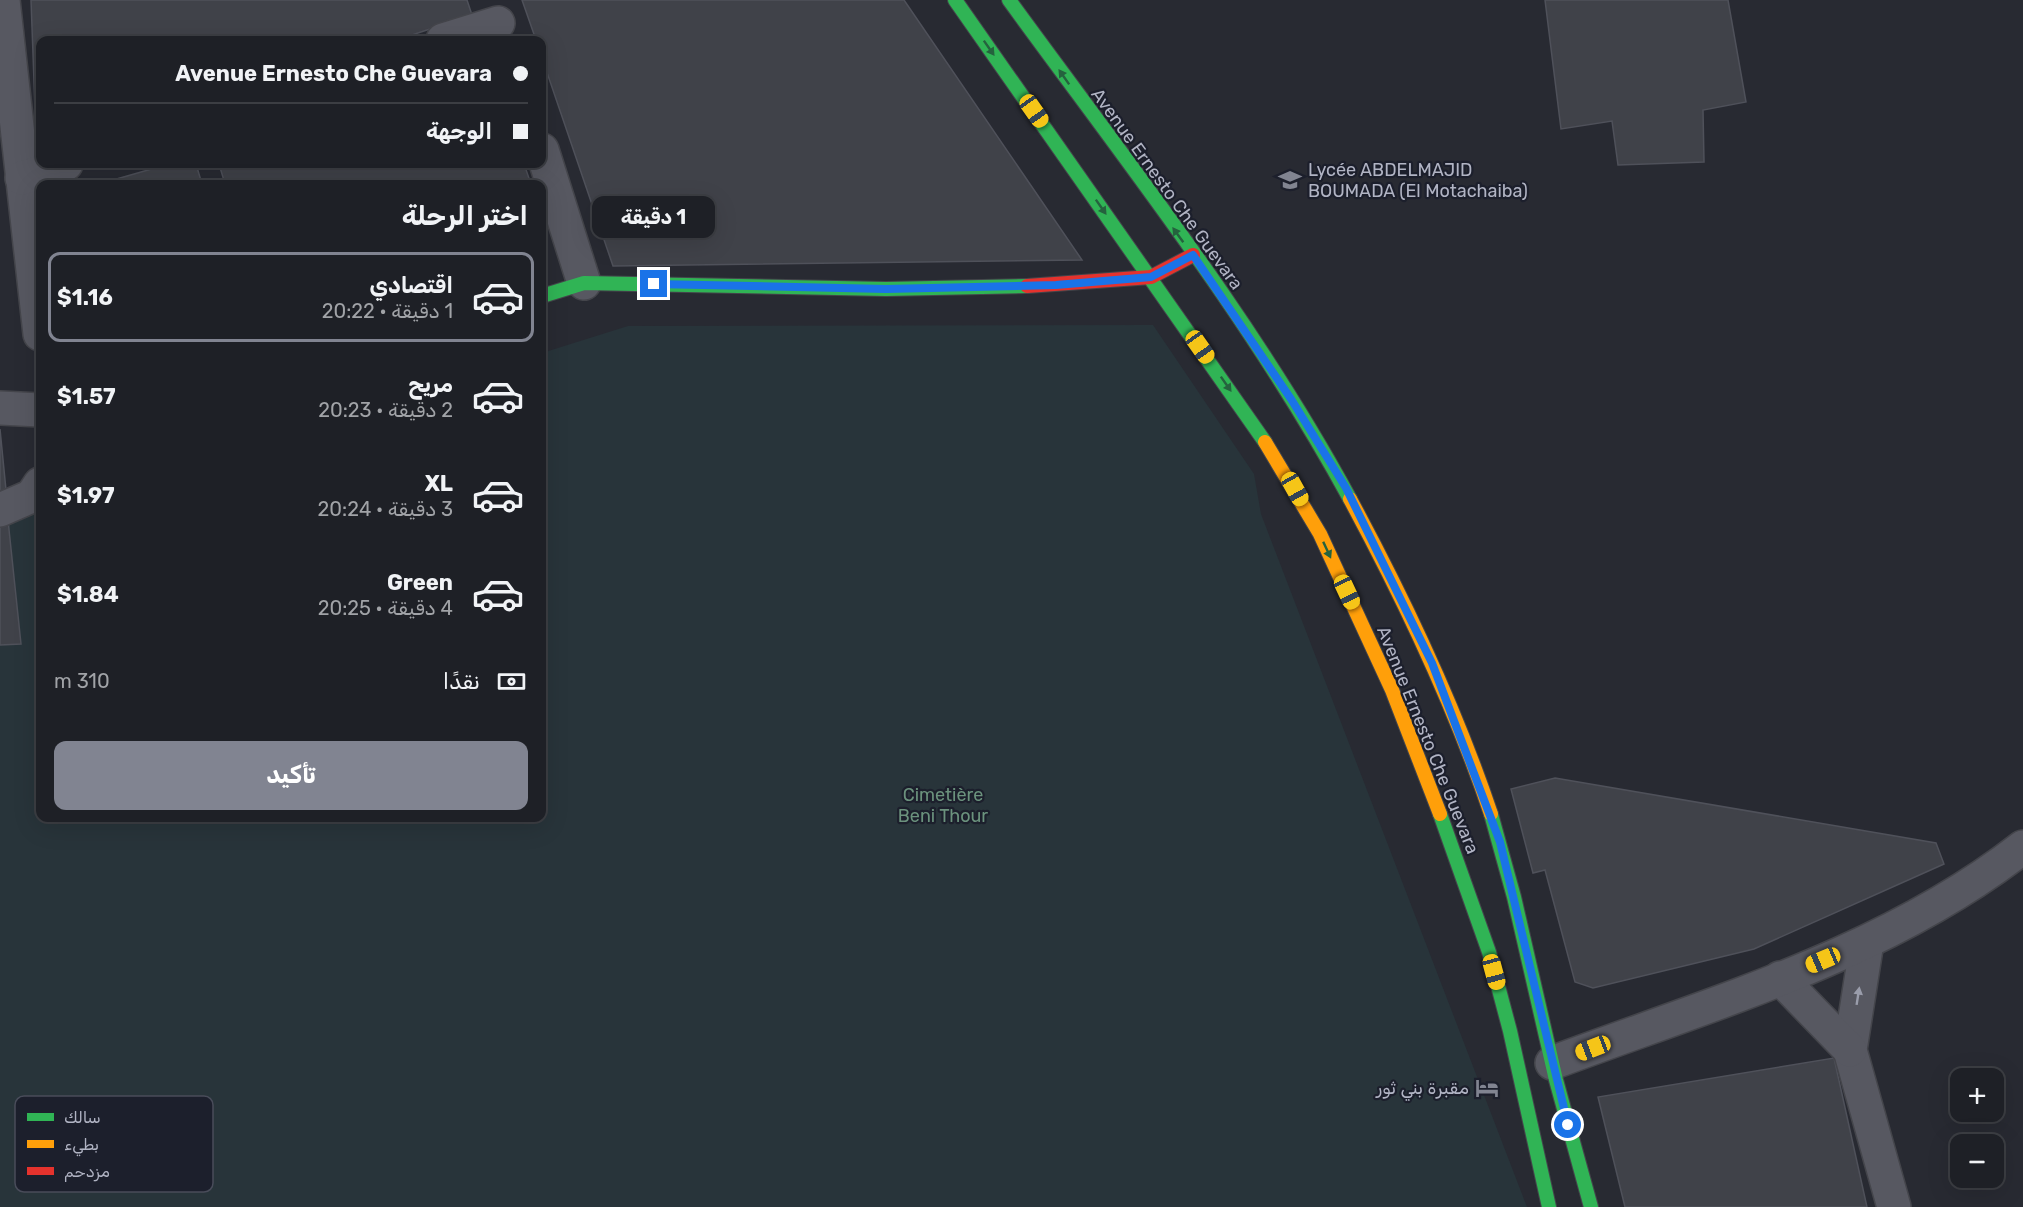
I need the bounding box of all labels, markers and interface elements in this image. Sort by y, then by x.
one-way arrow [983,39,995,55]
text: Avenue Ernesto Che Guevara [175,60,492,87]
one-way arrow [1058,69,1070,85]
street label: Avenue Ernesto Che Guevara [1087,84,1247,294]
car [1016,91,1052,131]
text: الوجهة [426,118,492,145]
place label: Lycée ABDELMAJID BOUMADA (El Motachaiba) [1308,159,1528,202]
school or university icon: Lycée ABDELMAJID BOUMADA (El Motachaiba) [1277,167,1303,193]
callout: 1 دقيقة [592,197,716,239]
one-way arrow [1095,199,1107,215]
text: اختر الرحلة [402,200,528,232]
text: 1 دقيقة [621,205,686,229]
one-way arrow [1172,227,1184,243]
icon: car [471,270,525,324]
route end [640,270,667,297]
text: اقتصادي [370,272,453,299]
text: $1.16 [57,284,113,311]
text: 1 دقيقة · 20:22 [322,299,453,323]
car [1182,327,1218,367]
icon: car [471,369,525,423]
text: مريح [408,371,453,398]
one-way arrow [1220,376,1231,392]
text: $1.57 [57,383,116,410]
text: 2 دقيقة · 20:23 [318,398,453,422]
icon: car [471,468,525,522]
car [1278,469,1312,509]
text: XL [425,470,453,497]
text: $1.97 [57,482,115,509]
text: 3 دقيقة · 20:24 [318,497,453,521]
one-way arrow [1323,541,1332,558]
icon: car [471,567,525,621]
text: Green [387,569,453,596]
car [1331,572,1363,612]
text: $1.84 [57,581,119,608]
text: 4 دقيقة · 20:25 [318,596,453,620]
street label: Avenue Ernesto Che Guevara [1372,623,1484,857]
icon: cash [495,665,528,698]
text: نقدًا [443,668,480,695]
text: 310 m [54,669,110,693]
button: تأكيد [54,741,528,810]
park label: Cimetière Beni Thour [898,784,988,827]
car [1803,945,1843,975]
car [1481,952,1507,992]
one-way arrow [1854,986,1863,1005]
car [1573,1033,1613,1063]
map controls [1950,1068,2004,1188]
button: + [1950,1068,2004,1122]
hotel icon: مقبرة بني ثور [1474,1075,1500,1101]
place label: مقبرة بني ثور [1375,1077,1469,1101]
legend [15,1096,213,1192]
text: سالك [64,1108,101,1127]
route start [1554,1111,1581,1138]
button: − [1950,1134,2004,1188]
text: بطيء [64,1135,99,1157]
text: مزدحم [64,1162,110,1182]

